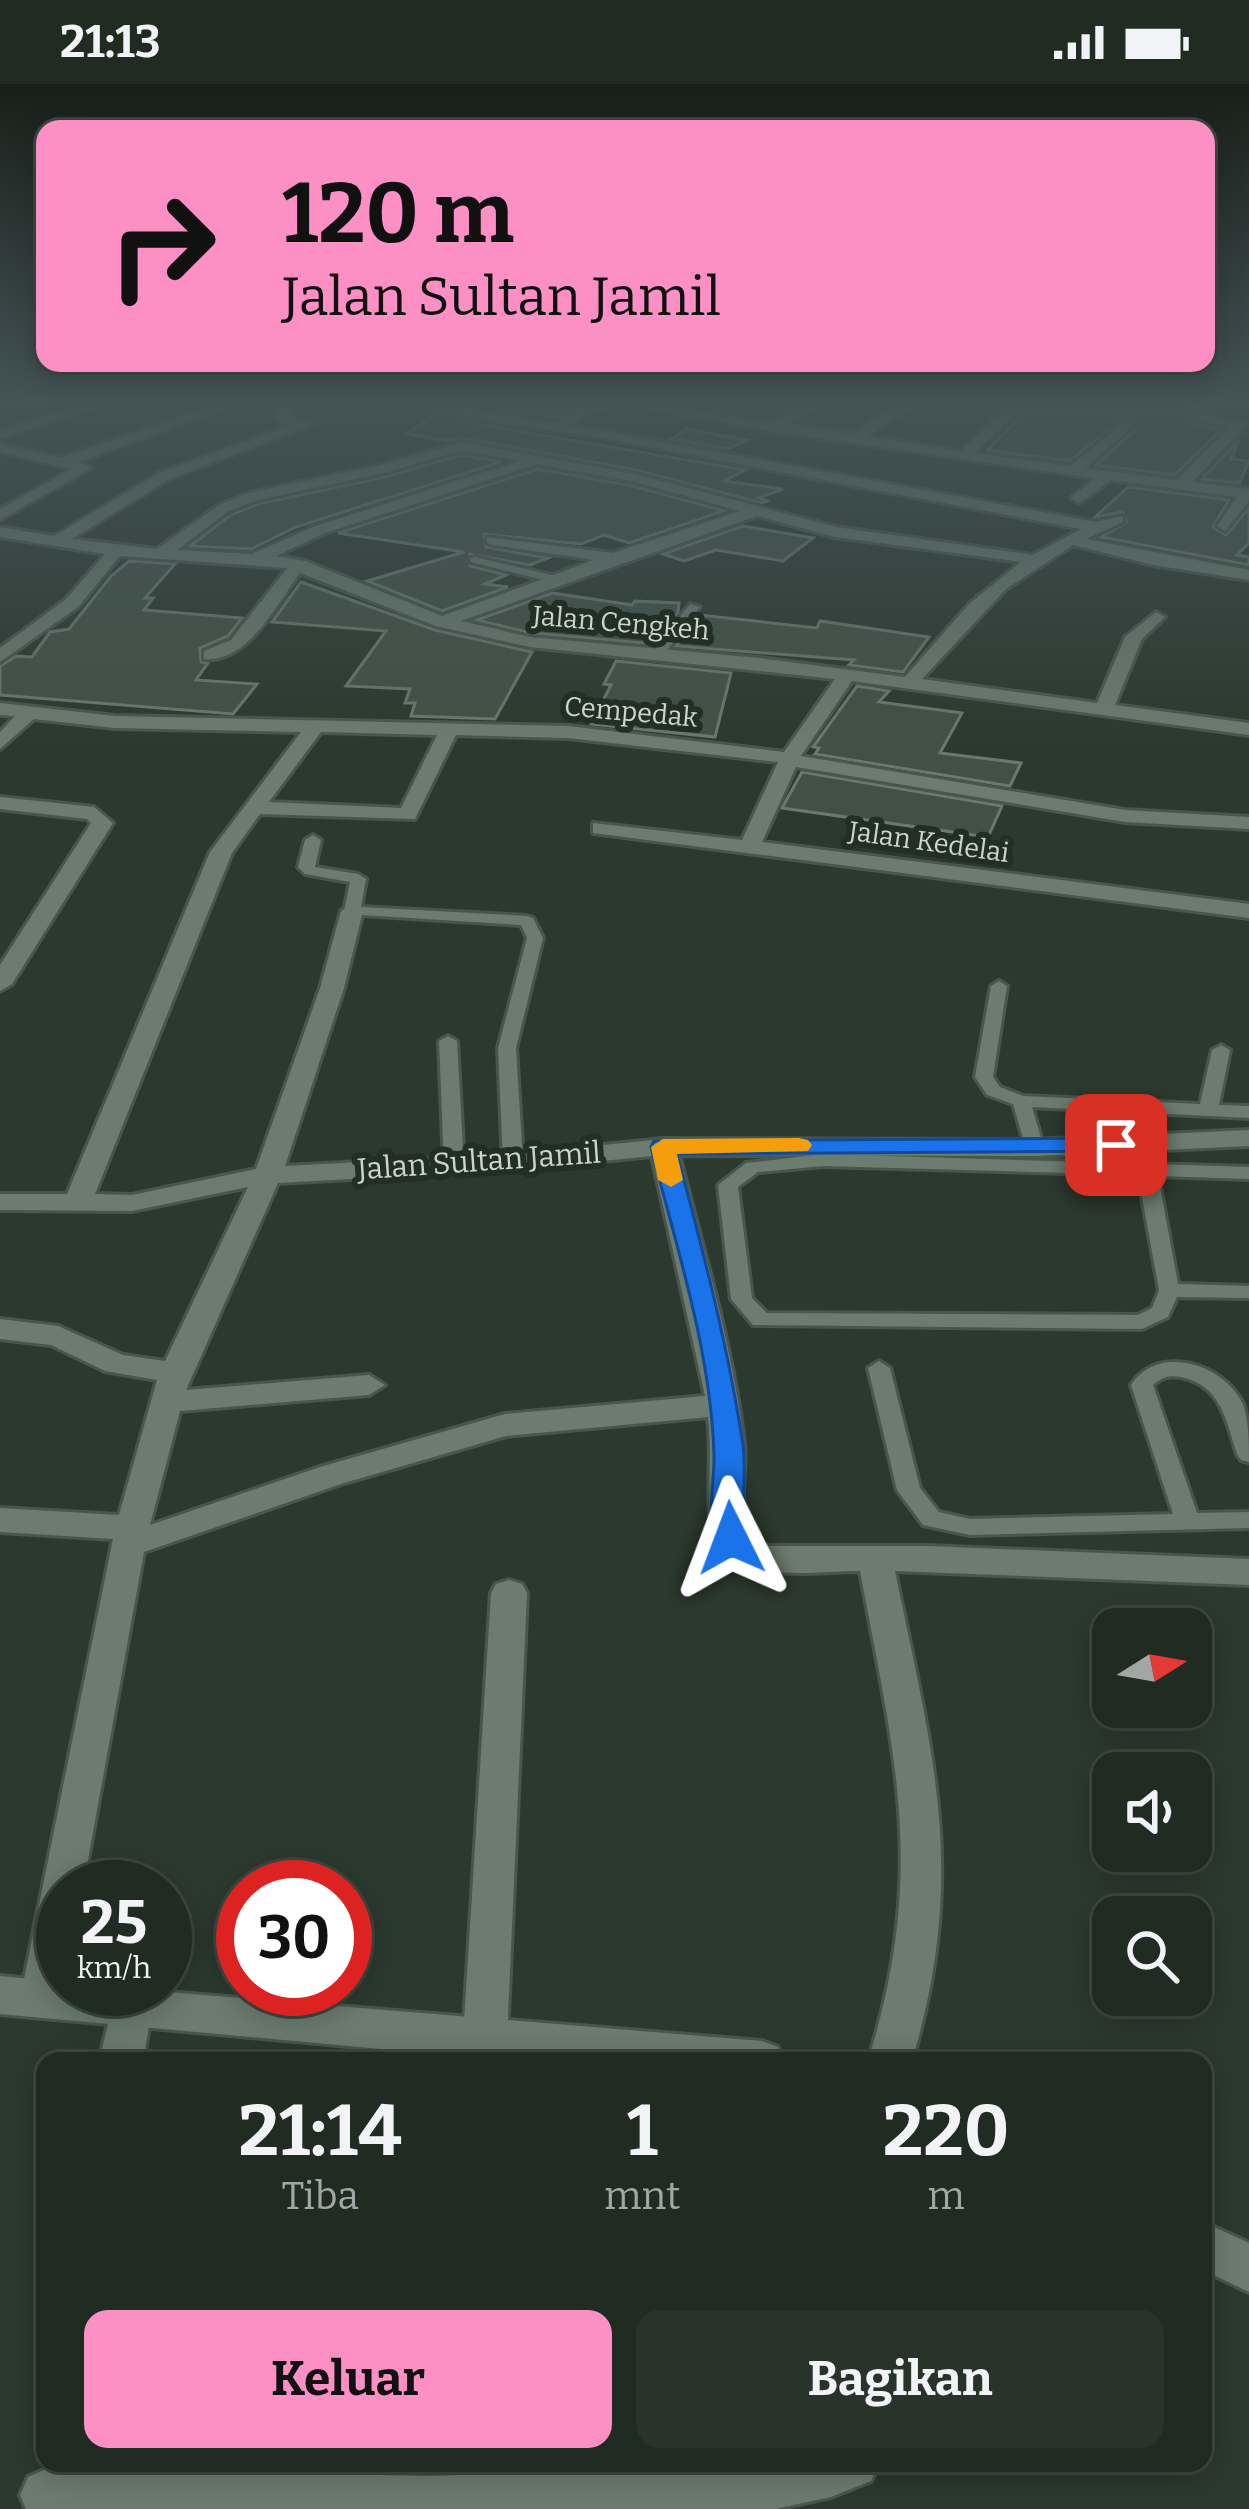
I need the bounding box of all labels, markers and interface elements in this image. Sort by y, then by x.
text: 21:13 [60,15,161,69]
text: 120 m [282,163,514,264]
icon: right [84,168,240,324]
text: Jalan Sultan Jamil [282,265,721,329]
street label: Jalan Cengkeh [530,599,711,647]
street label: Cempedak [563,690,700,734]
street label: Jalan Kedelai [846,815,1011,869]
pin [1065,1094,1167,1196]
icon: arrive [1083,1112,1149,1178]
street label: Jalan Sultan Jamil [355,1135,602,1188]
position arrow [668,1475,794,1601]
north arrow [1092,1608,1212,1728]
map controls [1092,1608,1212,2016]
button: sound [1092,1752,1212,1872]
speed limit sign: 30 [216,1860,372,2016]
text: 25 [81,1887,147,1959]
button: search [1092,1896,1212,2016]
text: km/h [77,1950,151,1986]
text: 21:14 [238,2088,402,2174]
text: 1 [627,2088,658,2174]
text: 220 [883,2088,1010,2174]
text: Tiba [281,2173,359,2219]
text: mnt [604,2173,680,2219]
text: m [928,2173,965,2219]
button: Keluar [84,2310,612,2448]
button: Bagikan [636,2310,1164,2448]

